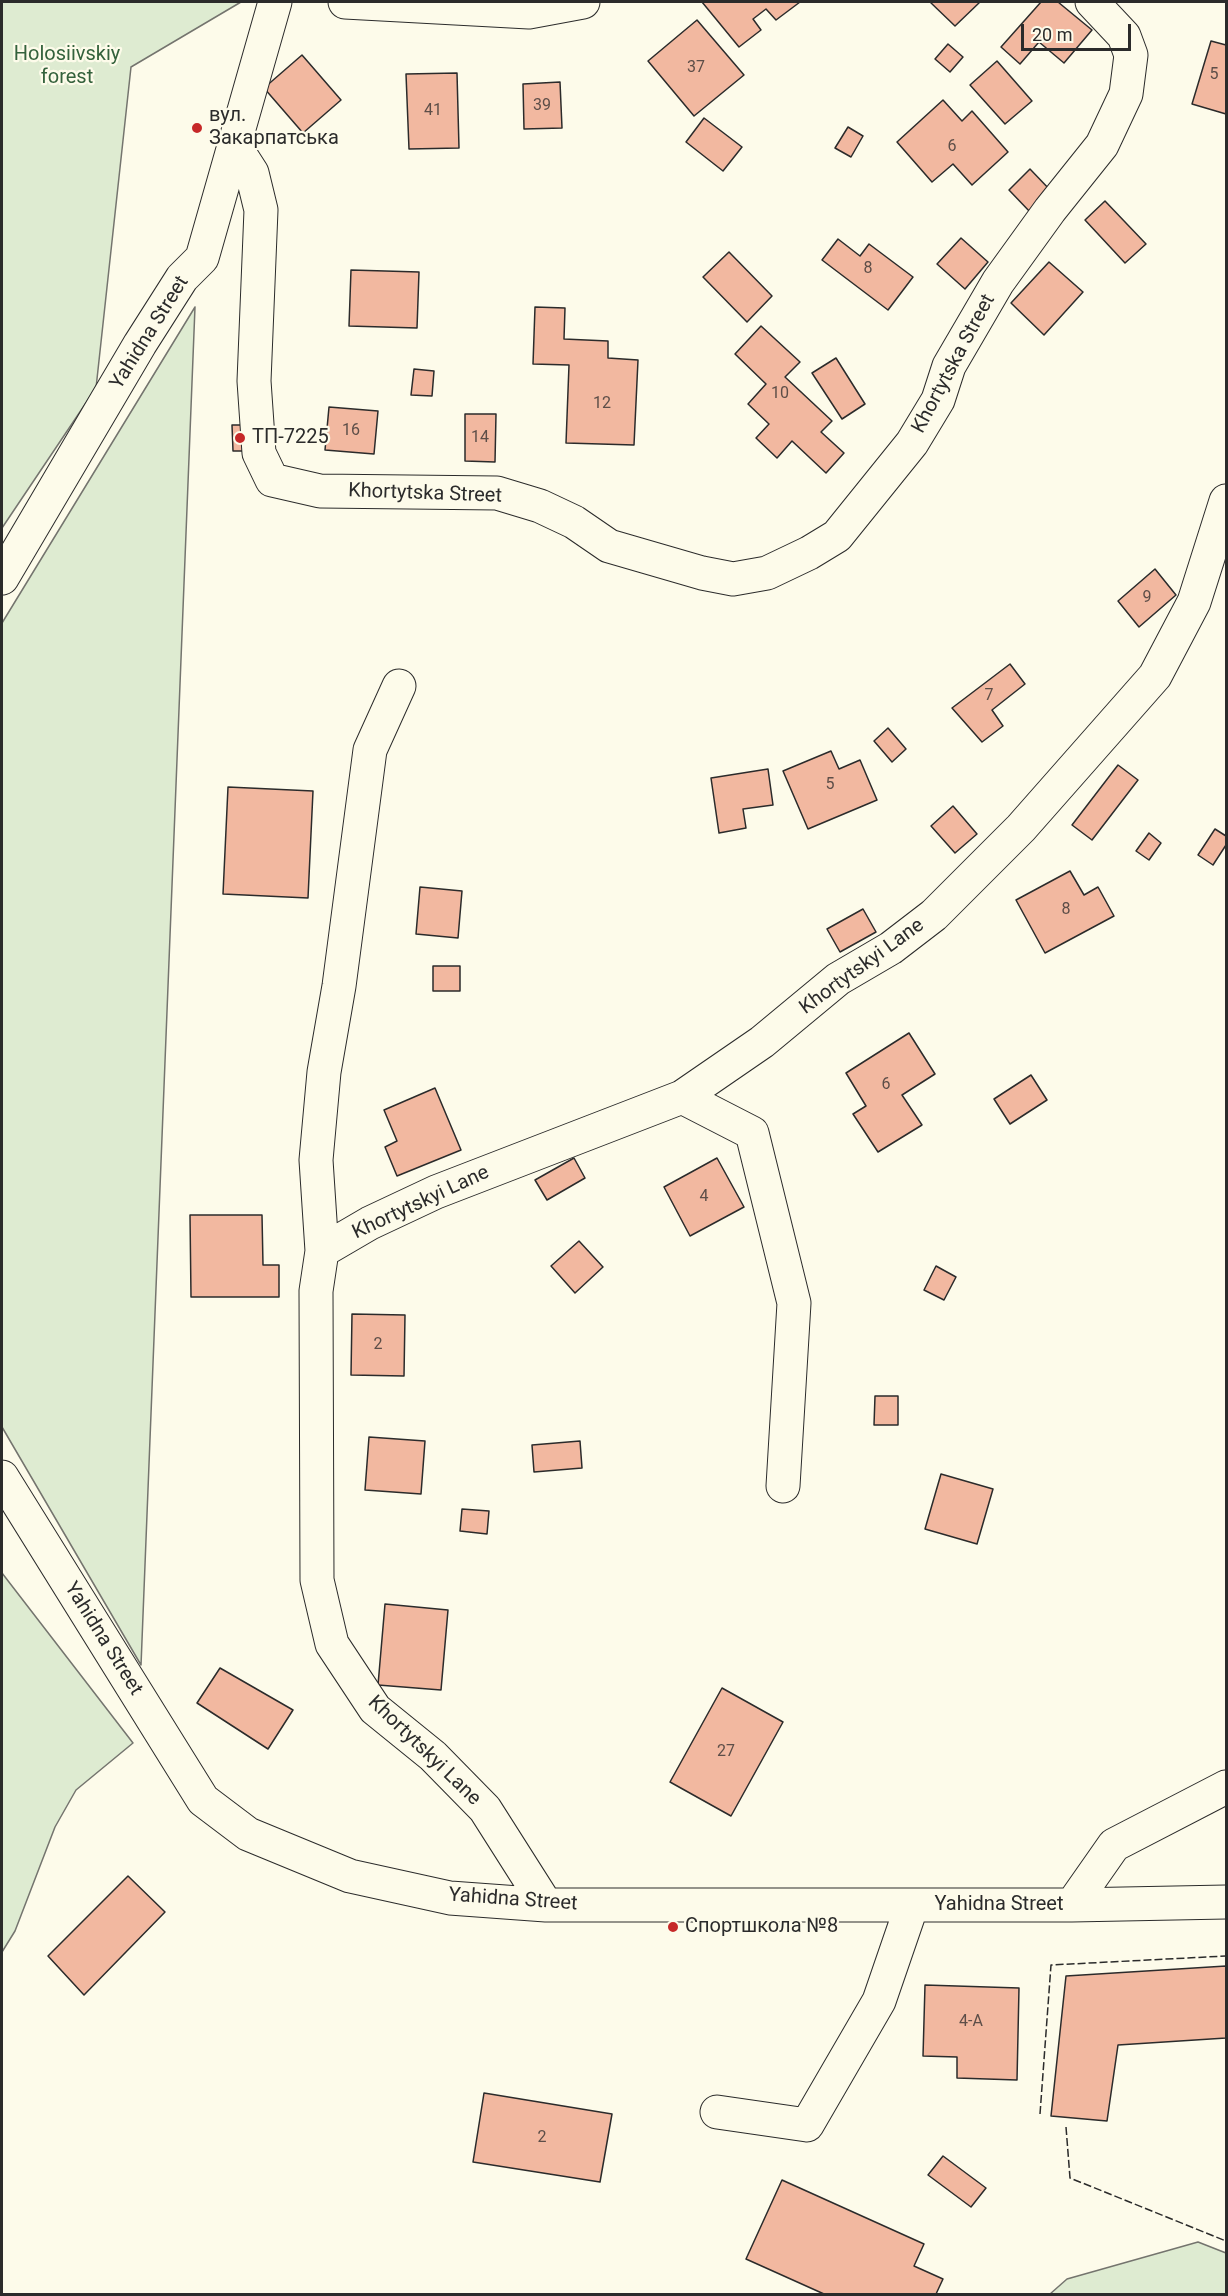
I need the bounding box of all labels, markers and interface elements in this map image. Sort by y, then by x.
scale bar [1024,12,1134,50]
text: 20 m [1032,24,1072,45]
park label: Holosiivskiy forest [14,43,120,90]
house number: 37 [687,58,705,78]
house number: 5 [1210,65,1218,85]
house number: 39 [533,96,551,116]
house number: 41 [424,101,442,121]
place label: вул. Закарпатська [209,104,339,151]
marker: вул. Закарпатська [190,121,204,135]
house number: 6 [948,137,956,157]
house number: 8 [864,259,872,279]
street label: Yahidna Street [106,272,194,394]
street label: Khortytska Street [907,290,1001,438]
house number: 10 [771,384,789,404]
house number: 12 [593,394,611,414]
house number: 16 [342,421,360,441]
place label: ТП-7225 [252,426,329,450]
house number: 14 [471,428,489,448]
marker: ТП-7225 [233,431,247,445]
street label: Khortytska Street [348,479,502,509]
house number: 9 [1143,588,1151,608]
house number: 7 [985,686,993,706]
house number: 5 [826,775,834,795]
house number: 8 [1062,900,1070,920]
street label: Khortytskyi Lane [795,914,929,1020]
house number: 6 [882,1075,890,1095]
street label: Khortytskyi Lane [349,1161,493,1245]
house number: 4 [700,1187,708,1207]
house number: 2 [374,1335,382,1355]
street label: Yahidna Street [59,1578,147,1700]
street label: Khortytskyi Lane [362,1691,486,1811]
house number: 27 [717,1742,735,1762]
street label: Yahidna Street [448,1884,578,1916]
street label: Yahidna Street [935,1893,1063,1917]
place label: Спортшкола №8 [685,1915,838,1939]
marker: Спортшкола №8 [666,1920,680,1934]
house number: 4-А [959,2012,983,2032]
house number: 2 [538,2128,546,2148]

